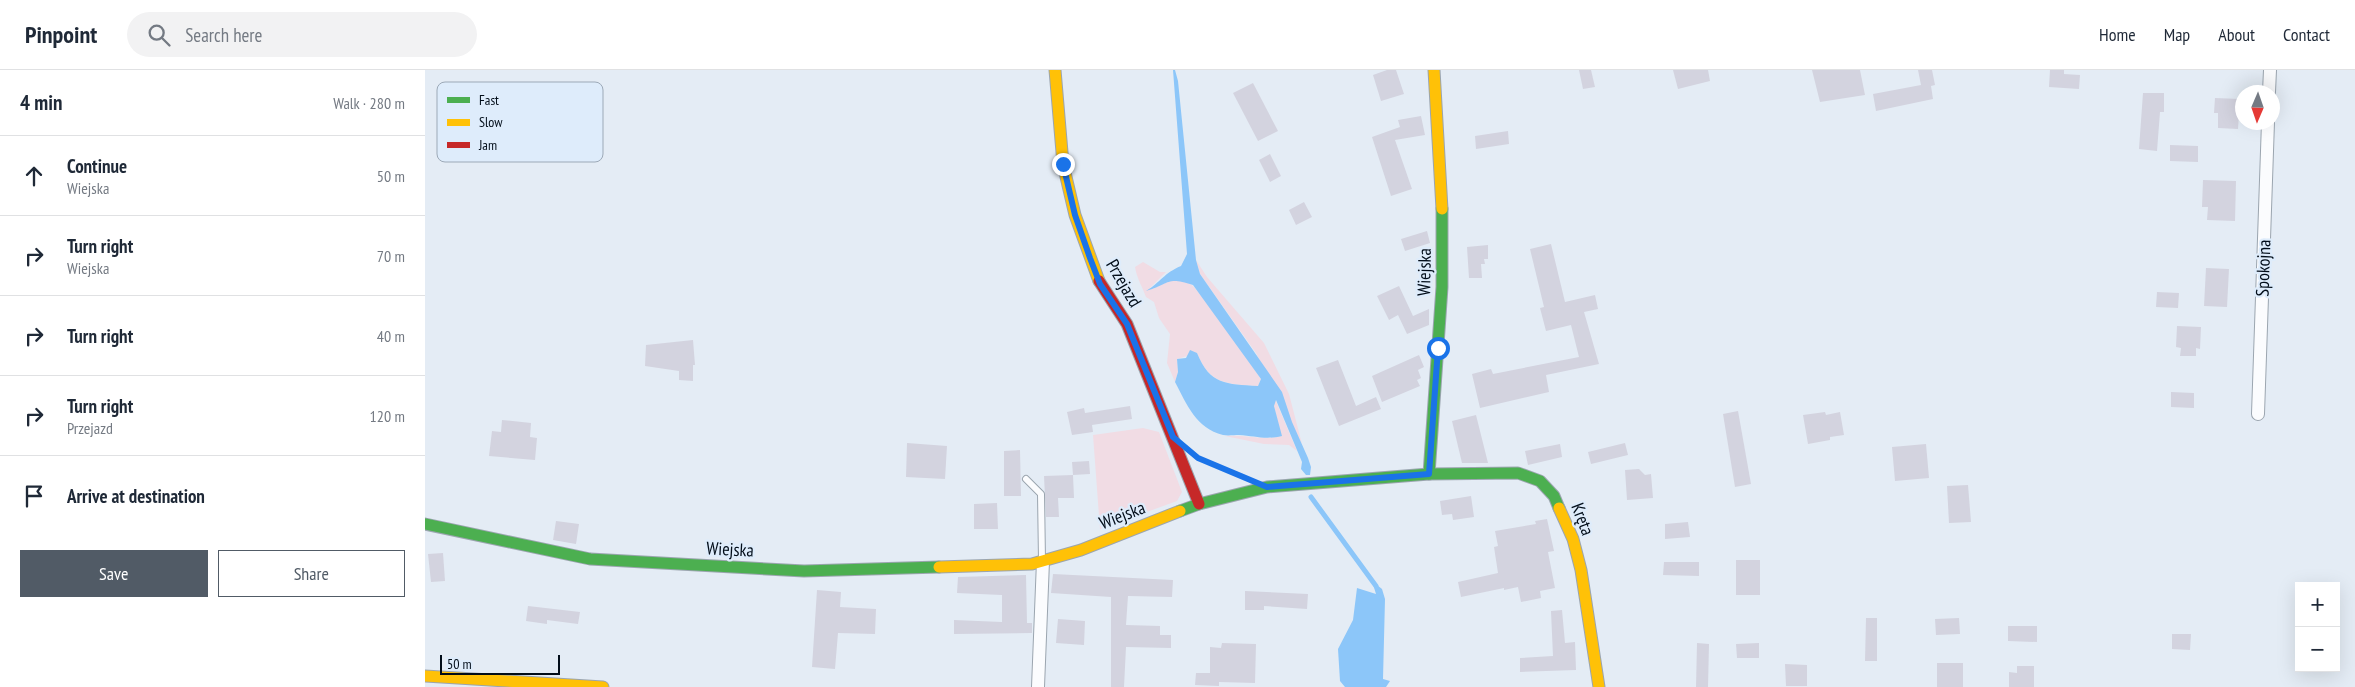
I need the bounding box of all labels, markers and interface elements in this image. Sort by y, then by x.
search box [127,12,477,57]
text: Pinpoint [25,19,97,50]
icon: search [145,21,173,49]
text: Search here [185,23,262,47]
text: Home [2099,23,2136,46]
text: Map [2164,23,2190,46]
text: About [2218,23,2255,46]
text: Contact [2283,23,2330,46]
legend [437,82,603,162]
north arrow [2235,85,2280,130]
text: 4 min [20,89,62,116]
text: Fast [479,91,499,109]
text: Walk · 280 m [333,93,405,113]
text: Slow [479,113,503,131]
text: Jam [478,136,497,154]
route end [1052,153,1075,176]
text: Continue [67,154,127,178]
icon: ahead [20,162,48,190]
text: 50 m [377,166,405,186]
text: Wiejska [67,178,109,198]
text: Turn right [67,234,133,258]
street label: Spokojna [2251,239,2275,297]
icon: right [20,242,48,270]
text: 70 m [377,246,405,266]
street label: Wiejska [1412,248,1436,296]
street label: Przejazd [1101,255,1147,311]
text: Wiejska [67,258,109,278]
icon: right [20,322,48,350]
text: Turn right [67,324,133,348]
text: 40 m [377,326,405,346]
route start [1427,337,1450,360]
text: Turn right [67,394,133,418]
icon: right [20,402,48,430]
text: 120 m [370,406,405,426]
text: Przejazd [67,418,113,438]
icon: arrive [20,482,48,510]
text: Arrive at destination [67,484,205,508]
street label: Wiejska [1096,496,1148,534]
street label: Kręta [1566,499,1600,539]
street label: Wiejska [706,536,754,562]
button: Save [20,550,208,597]
button: Share [218,550,405,597]
map controls [2295,582,2340,672]
button: + [2295,582,2340,627]
button: − [2295,627,2340,672]
scale bar [440,652,560,675]
text: 50 m [447,655,472,673]

